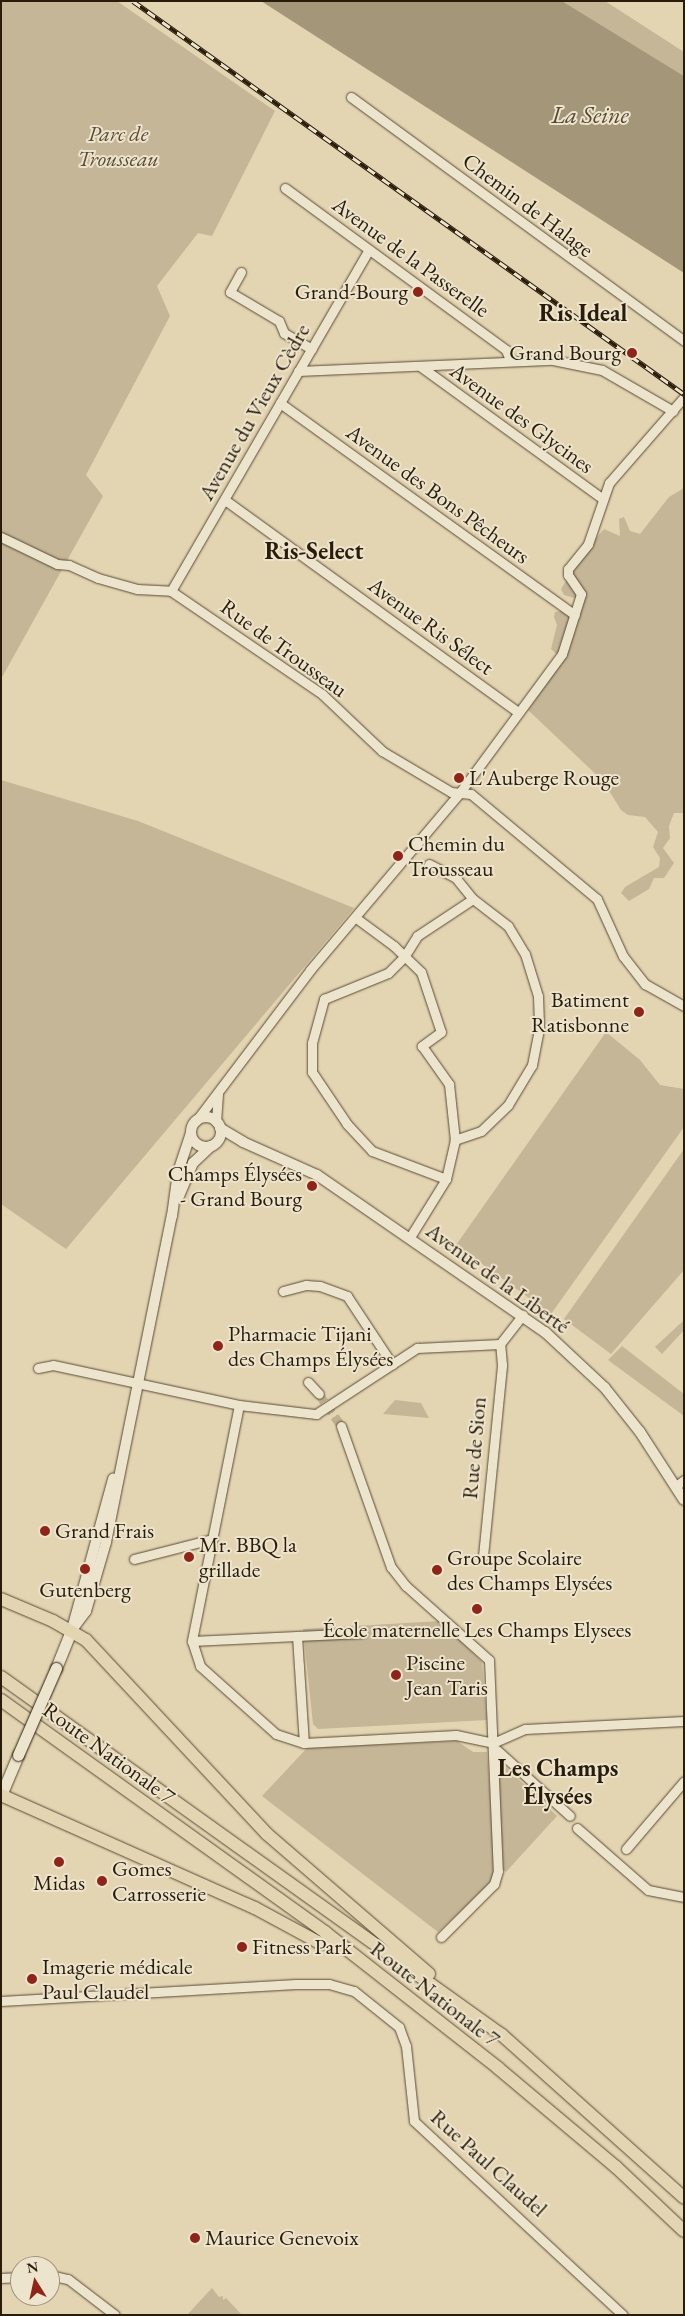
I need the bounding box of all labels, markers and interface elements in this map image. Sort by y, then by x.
water label: La Seine [551,101,629,129]
park label: Parc de Trousseau [77,120,159,172]
street label: Chemin de Halage [457,147,599,263]
street label: Avenue de la Passerelle [327,191,495,323]
place label: Grand-Bourg [295,279,408,305]
marker: Grand-Bourg [412,286,424,298]
district label: Ris Ideal [539,299,627,327]
street label: Avenue du Vieux Cèdre [193,319,315,505]
place label: Grand Bourg [509,340,621,366]
marker: Grand Bourg [625,346,639,360]
street label: Avenue des Glycines [445,357,599,479]
street label: Avenue des Bons Pêcheurs [341,419,535,569]
district label: Ris-Select [265,537,363,565]
street label: Avenue Ris Sélect [363,572,499,680]
street label: Rue de Trousseau [216,593,352,703]
place label: L'Auberge Rouge [469,765,619,791]
marker: L'Auberge Rouge [453,772,465,784]
place label: Chemin du Trousseau [408,830,505,881]
marker: Chemin du Trousseau [392,850,404,862]
place label: Batiment Ratisbonne [531,986,629,1038]
marker: Batiment Ratisbonne [633,1006,645,1018]
place label: Champs Élysées - Grand Bourg [168,1160,302,1212]
marker: Champs Élysées - Grand Bourg [306,1180,318,1192]
street label: Avenue de la Liberté [421,1217,575,1339]
place label: Pharmacie Tijani des Champs Élysées [228,1320,393,1372]
marker: Pharmacie Tijani des Champs Élysées [212,1340,224,1352]
street label: Rue de Sion [456,1396,492,1500]
place label: Grand Frais [55,1518,154,1544]
marker: Grand Frais [39,1525,51,1537]
place label: Mr. BBQ la grillade [199,1531,297,1582]
place label: Groupe Scolaire des Champs Elysées [447,1544,612,1595]
marker: Mr. BBQ la grillade [183,1551,195,1563]
marker: Gutenberg [79,1563,91,1575]
marker: Groupe Scolaire des Champs Elysées [431,1564,443,1576]
place label: Gutenberg [39,1577,131,1603]
marker: École maternelle Les Champs Elysees [471,1603,483,1615]
place label: École maternelle Les Champs Elysees [323,1617,631,1643]
place label: Piscine Jean Taris [406,1649,488,1700]
marker: Piscine Jean Taris [390,1669,402,1681]
street label: Route Nationale 7 [38,1696,180,1810]
district label: Les Champs Élysées [498,1754,618,1810]
place label: Gomes Carrosserie [112,1855,206,1906]
marker: Midas [53,1856,65,1868]
place label: Midas [33,1870,85,1896]
marker: Gomes Carrosserie [96,1875,108,1887]
place label: Fitness Park [252,1934,352,1960]
street label: Route Nationale 7 [365,1935,505,2053]
marker: Fitness Park [236,1941,248,1953]
place label: Imagerie médicale Paul Claudel [42,1953,193,2004]
marker: Imagerie médicale Paul Claudel [26,1973,38,1985]
street label: Rue Paul Claudel [425,2104,553,2222]
place label: Maurice Genevoix [205,2225,359,2251]
marker: Maurice Genevoix [189,2232,201,2244]
north arrow [10,2256,60,2306]
text: N [25,2257,40,2277]

